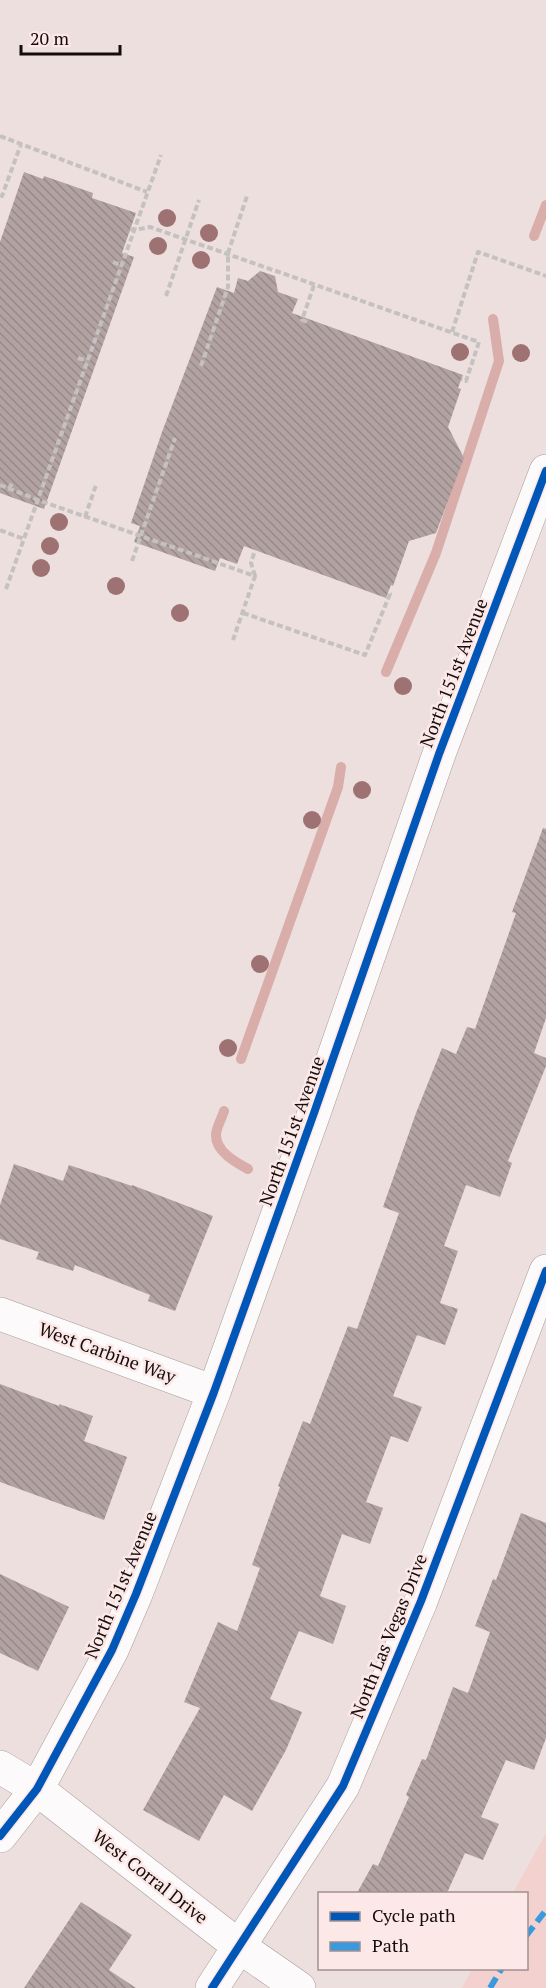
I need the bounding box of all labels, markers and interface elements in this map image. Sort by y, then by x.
scale bar [21,18,120,56]
text: 20 m [30,26,70,50]
street label: North 151st Avenue [414,595,493,751]
street label: North 151st Avenue [253,1052,329,1209]
street label: West Carbine Way [35,1316,180,1388]
street label: North 151st Avenue [78,1507,162,1662]
street label: North Las Vegas Drive [344,1550,432,1722]
street label: West Corral Drive [88,1824,213,1929]
legend [318,1892,528,1970]
text: Cycle path [372,1903,456,1927]
text: Path [372,1933,409,1957]

